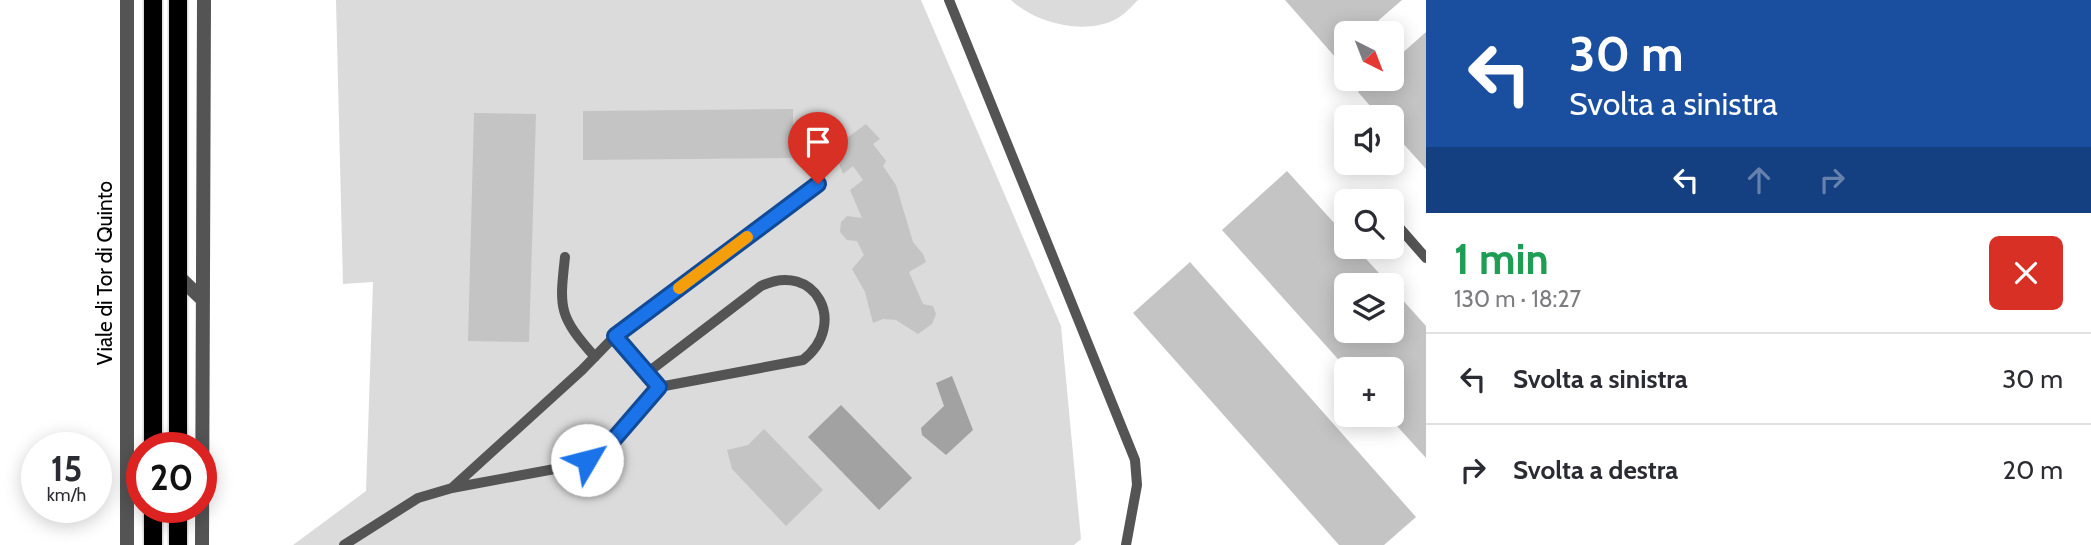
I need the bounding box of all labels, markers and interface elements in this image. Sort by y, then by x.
north arrow [1334,21,1404,91]
map controls [1334,21,1404,427]
text: 30 m [1569,24,1684,83]
icon: left [1454,28,1545,119]
text: Svolta a sinistra [1569,84,1778,123]
button: sound [1334,105,1404,175]
pin [788,112,848,184]
icon: arrive [799,123,837,161]
icon: left [1667,161,1705,199]
icon: ahead [1740,161,1778,199]
icon: right [1813,161,1851,199]
street label: Viale di Tor di Quinto [92,181,117,365]
button: search [1334,189,1404,259]
text: 1 min [1454,233,1549,285]
button: close [1989,236,2063,310]
button: layers [1334,273,1404,343]
text: 130 m · 18:27 [1454,285,1581,313]
button: + [1334,357,1404,427]
icon: left [1454,360,1492,398]
text: Svolta a sinistra [1513,363,1688,395]
text: 30 m [2002,363,2063,395]
position arrow [550,423,624,497]
speed limit sign: 20 [126,432,217,523]
text: 15 [51,447,82,490]
icon: right [1454,451,1492,489]
text: Svolta a destra [1513,454,1678,486]
text: 20 m [2003,454,2063,486]
text: km/h [47,484,86,506]

